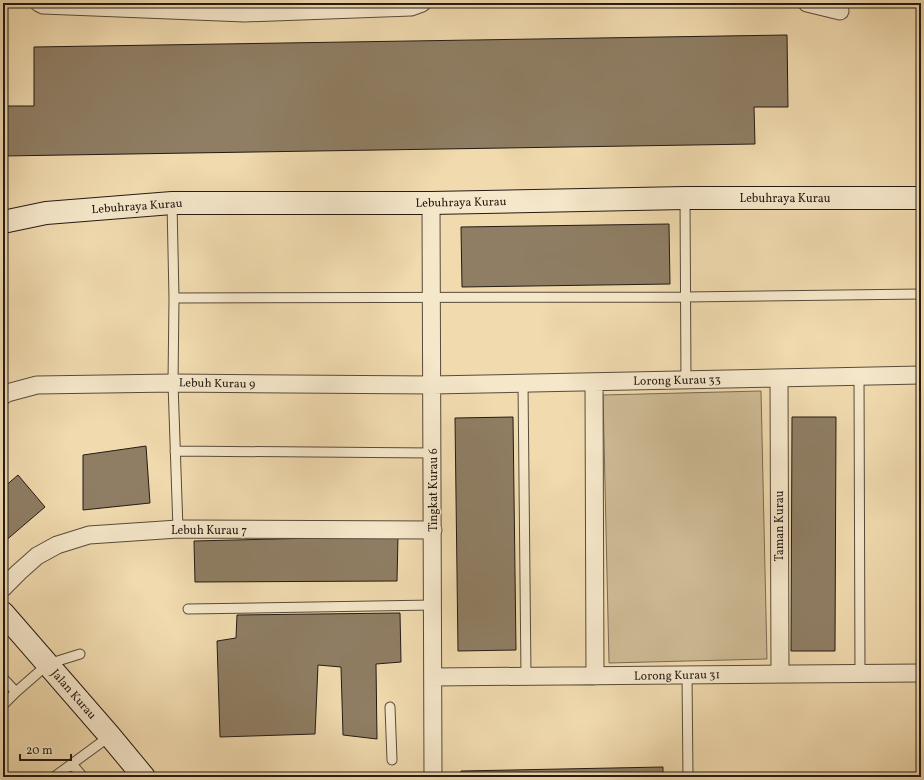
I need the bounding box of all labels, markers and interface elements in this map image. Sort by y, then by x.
street label: Lebuhraya Kurau [739,191,831,207]
street label: Lebuhraya Kurau [415,194,507,212]
street label: Lebuhraya Kurau [91,196,183,218]
street label: Lorong Kurau 33 [633,372,721,390]
street label: Lebuh Kurau 9 [179,375,255,393]
street label: Tingkat Kurau 6 [426,448,442,532]
street label: Taman Kurau [772,490,788,562]
street label: Lebuh Kurau 7 [171,523,247,539]
street label: Jalan Kurau [47,666,100,723]
street label: Lorong Kurau 31 [634,667,720,685]
scale bar [20,736,71,762]
text: 20 m [26,743,53,759]

